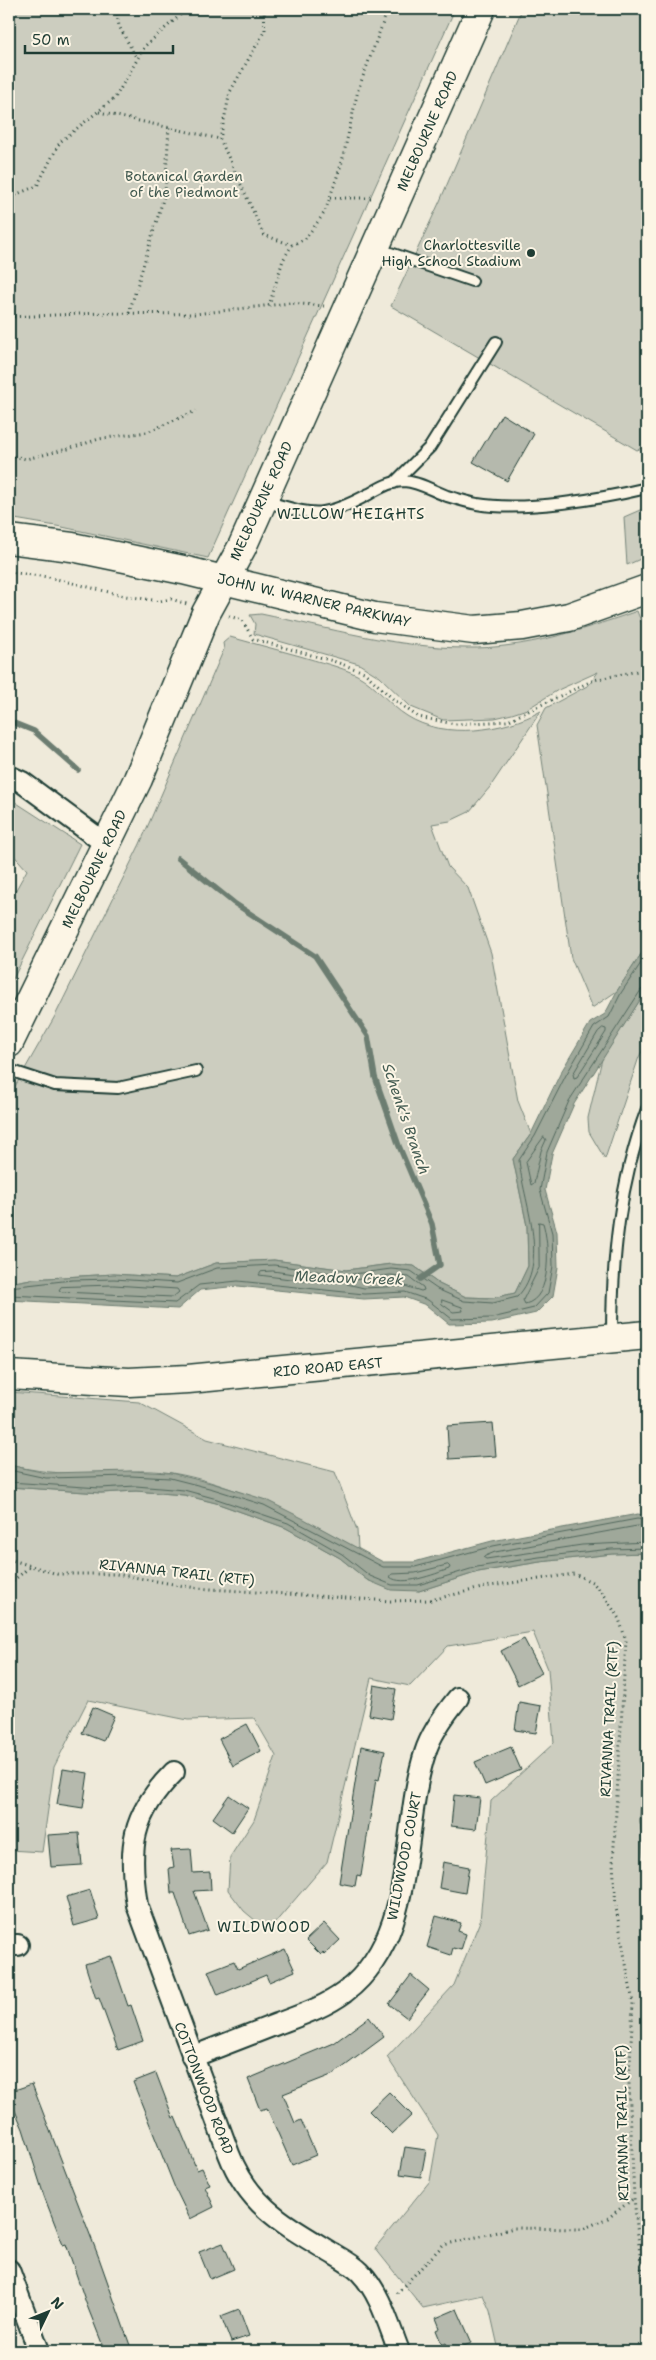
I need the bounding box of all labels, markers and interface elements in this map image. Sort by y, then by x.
scale bar [25,22,172,54]
text: 50 m [32,30,70,50]
street label: MELBOURNE ROAD [392,68,462,194]
park label: Botanical Garden of the Piedmont [125,167,243,201]
place label: Charlottesville High School Stadium [381,236,521,270]
marker: Charlottesville High School Stadium [525,247,537,259]
street label: MELBOURNE ROAD [225,439,297,563]
district label: WILLOW HEIGHTS [277,504,425,524]
street label: JOHN W. WARNER PARKWAY [215,569,413,631]
street label: MELBOURNE ROAD [58,807,130,931]
water label: Schenk's Branch [378,1061,434,1177]
water label: Meadow Creek [294,1266,404,1290]
street label: RIO ROAD EAST [272,1353,384,1381]
street label: RIVANNA TRAIL (RTF) [98,1555,256,1589]
street label: RIVANNA TRAIL (RTF) [596,1640,622,1798]
street label: WILDWOOD COURT [383,1790,425,1922]
district label: WILDWOOD [217,1917,311,1937]
street label: COTTONWOOD ROAD [170,2019,238,2157]
street label: RIVANNA TRAIL (RTF) [612,2045,632,2201]
north arrow [22,2288,72,2338]
text: N [47,2293,68,2313]

